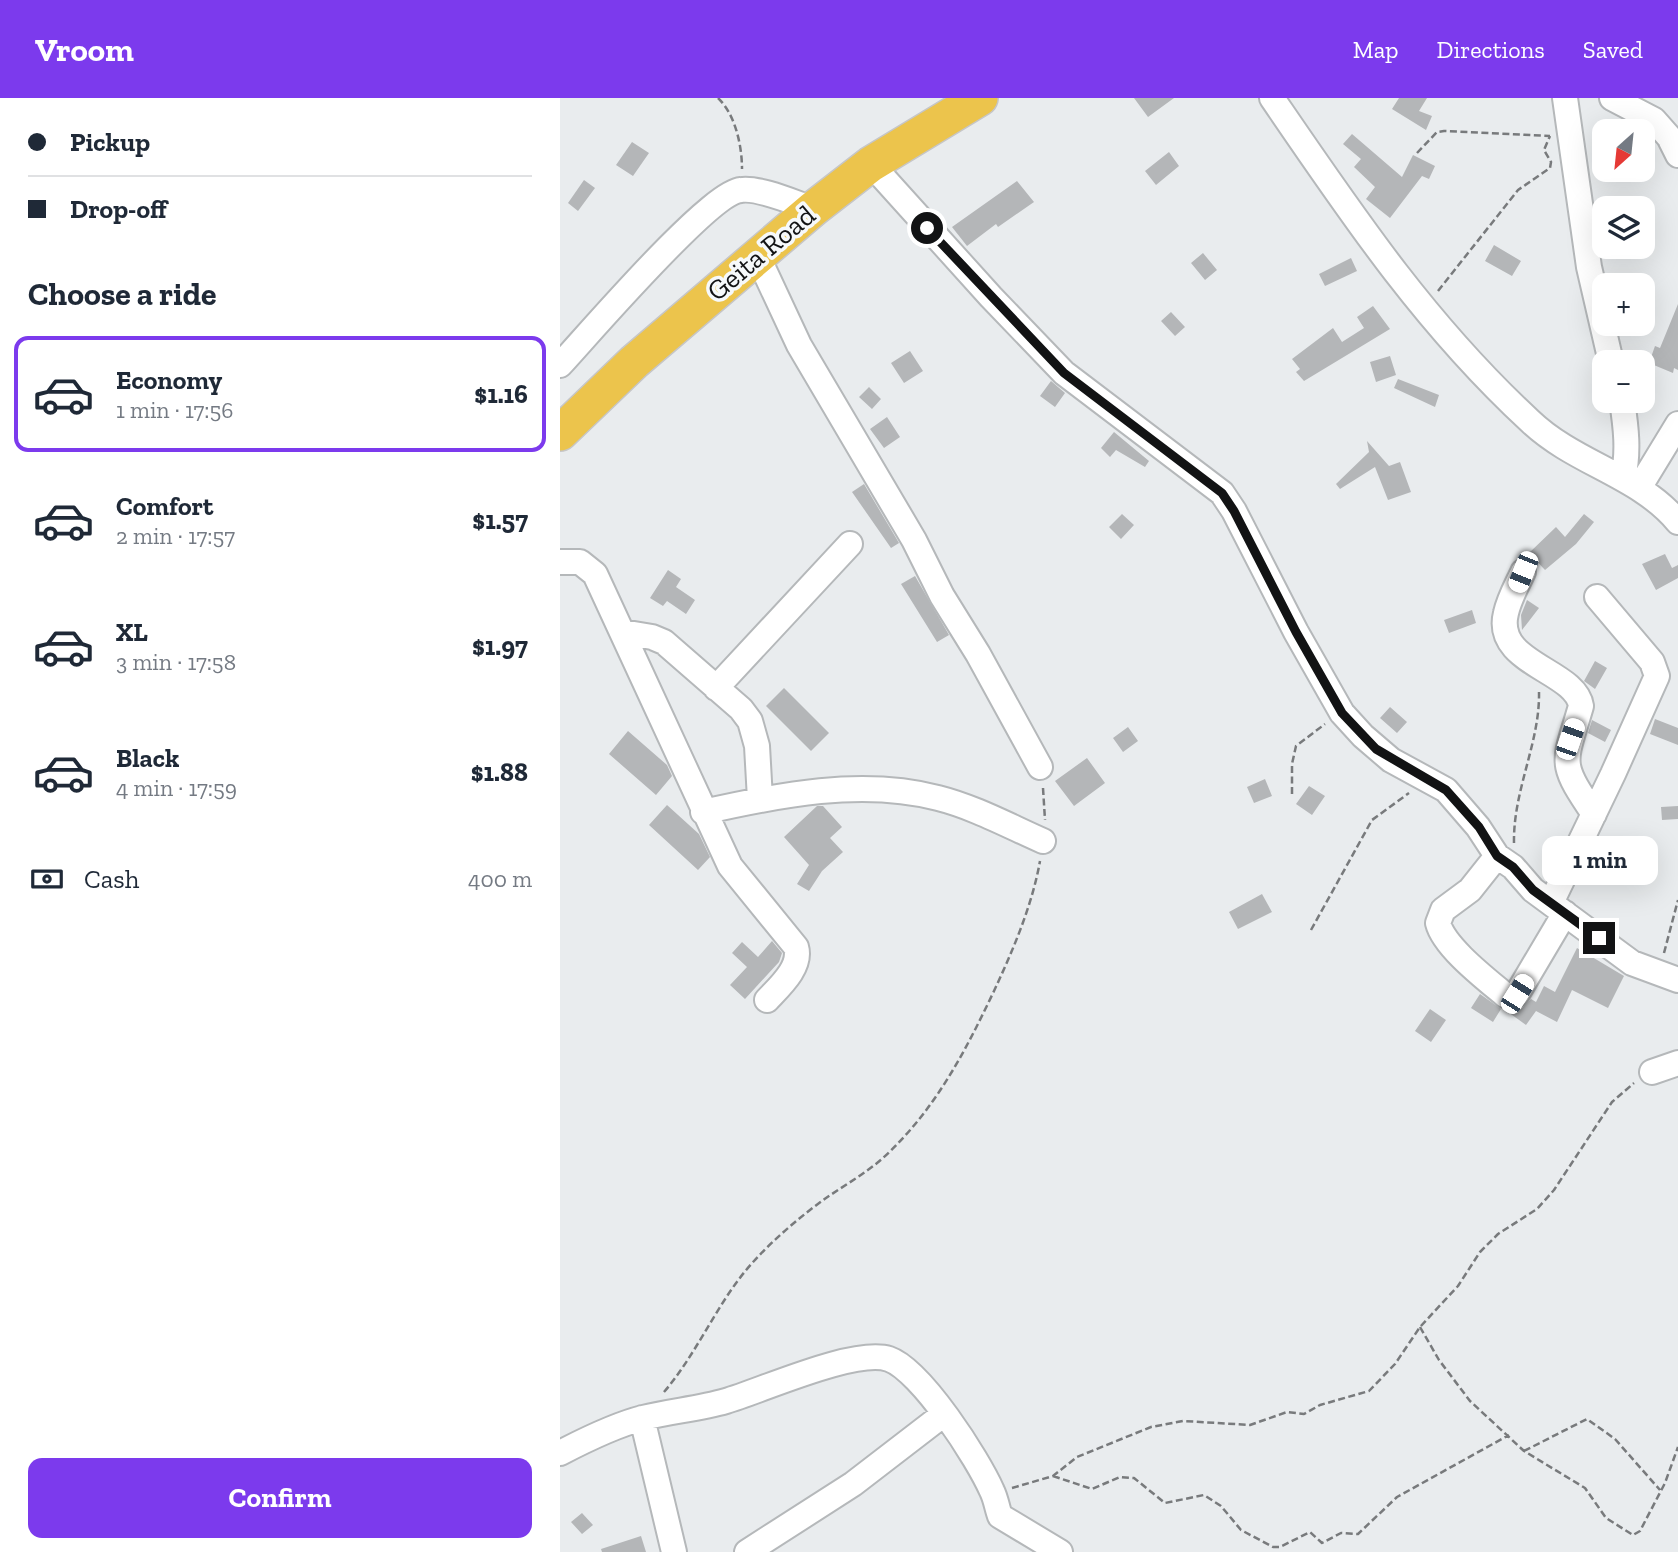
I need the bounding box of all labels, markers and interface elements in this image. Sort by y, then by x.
text: Vroom [35,30,134,69]
text: Map [1353,35,1399,64]
text: Directions [1437,35,1545,64]
text: Saved [1583,35,1643,64]
north arrow [1592,119,1656,182]
map controls [1592,119,1655,413]
text: Pickup [70,126,150,158]
text: Drop-off [70,193,167,225]
button: layers [1592,196,1655,259]
street label: Geita Road [700,198,822,308]
route start [911,212,943,244]
button: + [1592,273,1655,336]
text: Choose a ride [28,275,216,313]
button: − [1592,350,1655,413]
icon: car [32,363,95,426]
text: Economy [116,364,222,396]
text: $1.16 [474,378,528,410]
text: 1 min · 17:56 [116,396,233,424]
icon: car [32,489,95,552]
text: Comfort [116,490,213,522]
text: $1.57 [472,504,528,536]
text: 2 min · 17:57 [116,522,235,550]
car [1506,549,1541,595]
icon: car [32,615,95,678]
text: XL [116,616,148,648]
text: $1.97 [472,630,528,662]
text: 3 min · 17:58 [116,648,236,676]
car [1554,716,1587,762]
icon: car [32,741,95,804]
text: Black [116,742,179,774]
text: $1.88 [471,756,528,788]
text: 4 min · 17:59 [116,774,237,802]
callout: 1 min [1541,836,1657,886]
text: 1 min [1573,846,1627,874]
icon: cash [28,860,66,898]
text: Cash [84,863,139,895]
text: 400 m [468,865,532,893]
route end [1583,922,1615,954]
car [1497,971,1538,1017]
button: Confirm [28,1458,532,1538]

